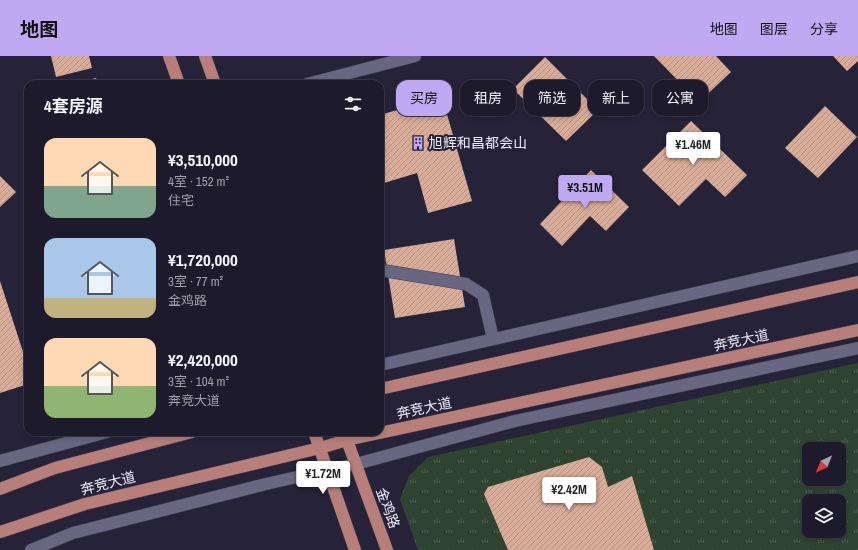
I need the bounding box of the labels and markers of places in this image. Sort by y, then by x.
pin: ¥1.46M [660,132,726,166]
place label: 旭辉和昌都会山 [429,134,527,152]
building icon: 旭辉和昌都会山 [410,135,426,151]
pin: ¥3.51M [552,175,618,209]
pin: ¥1.72M [290,461,356,495]
pin: ¥2.42M [536,477,602,511]

